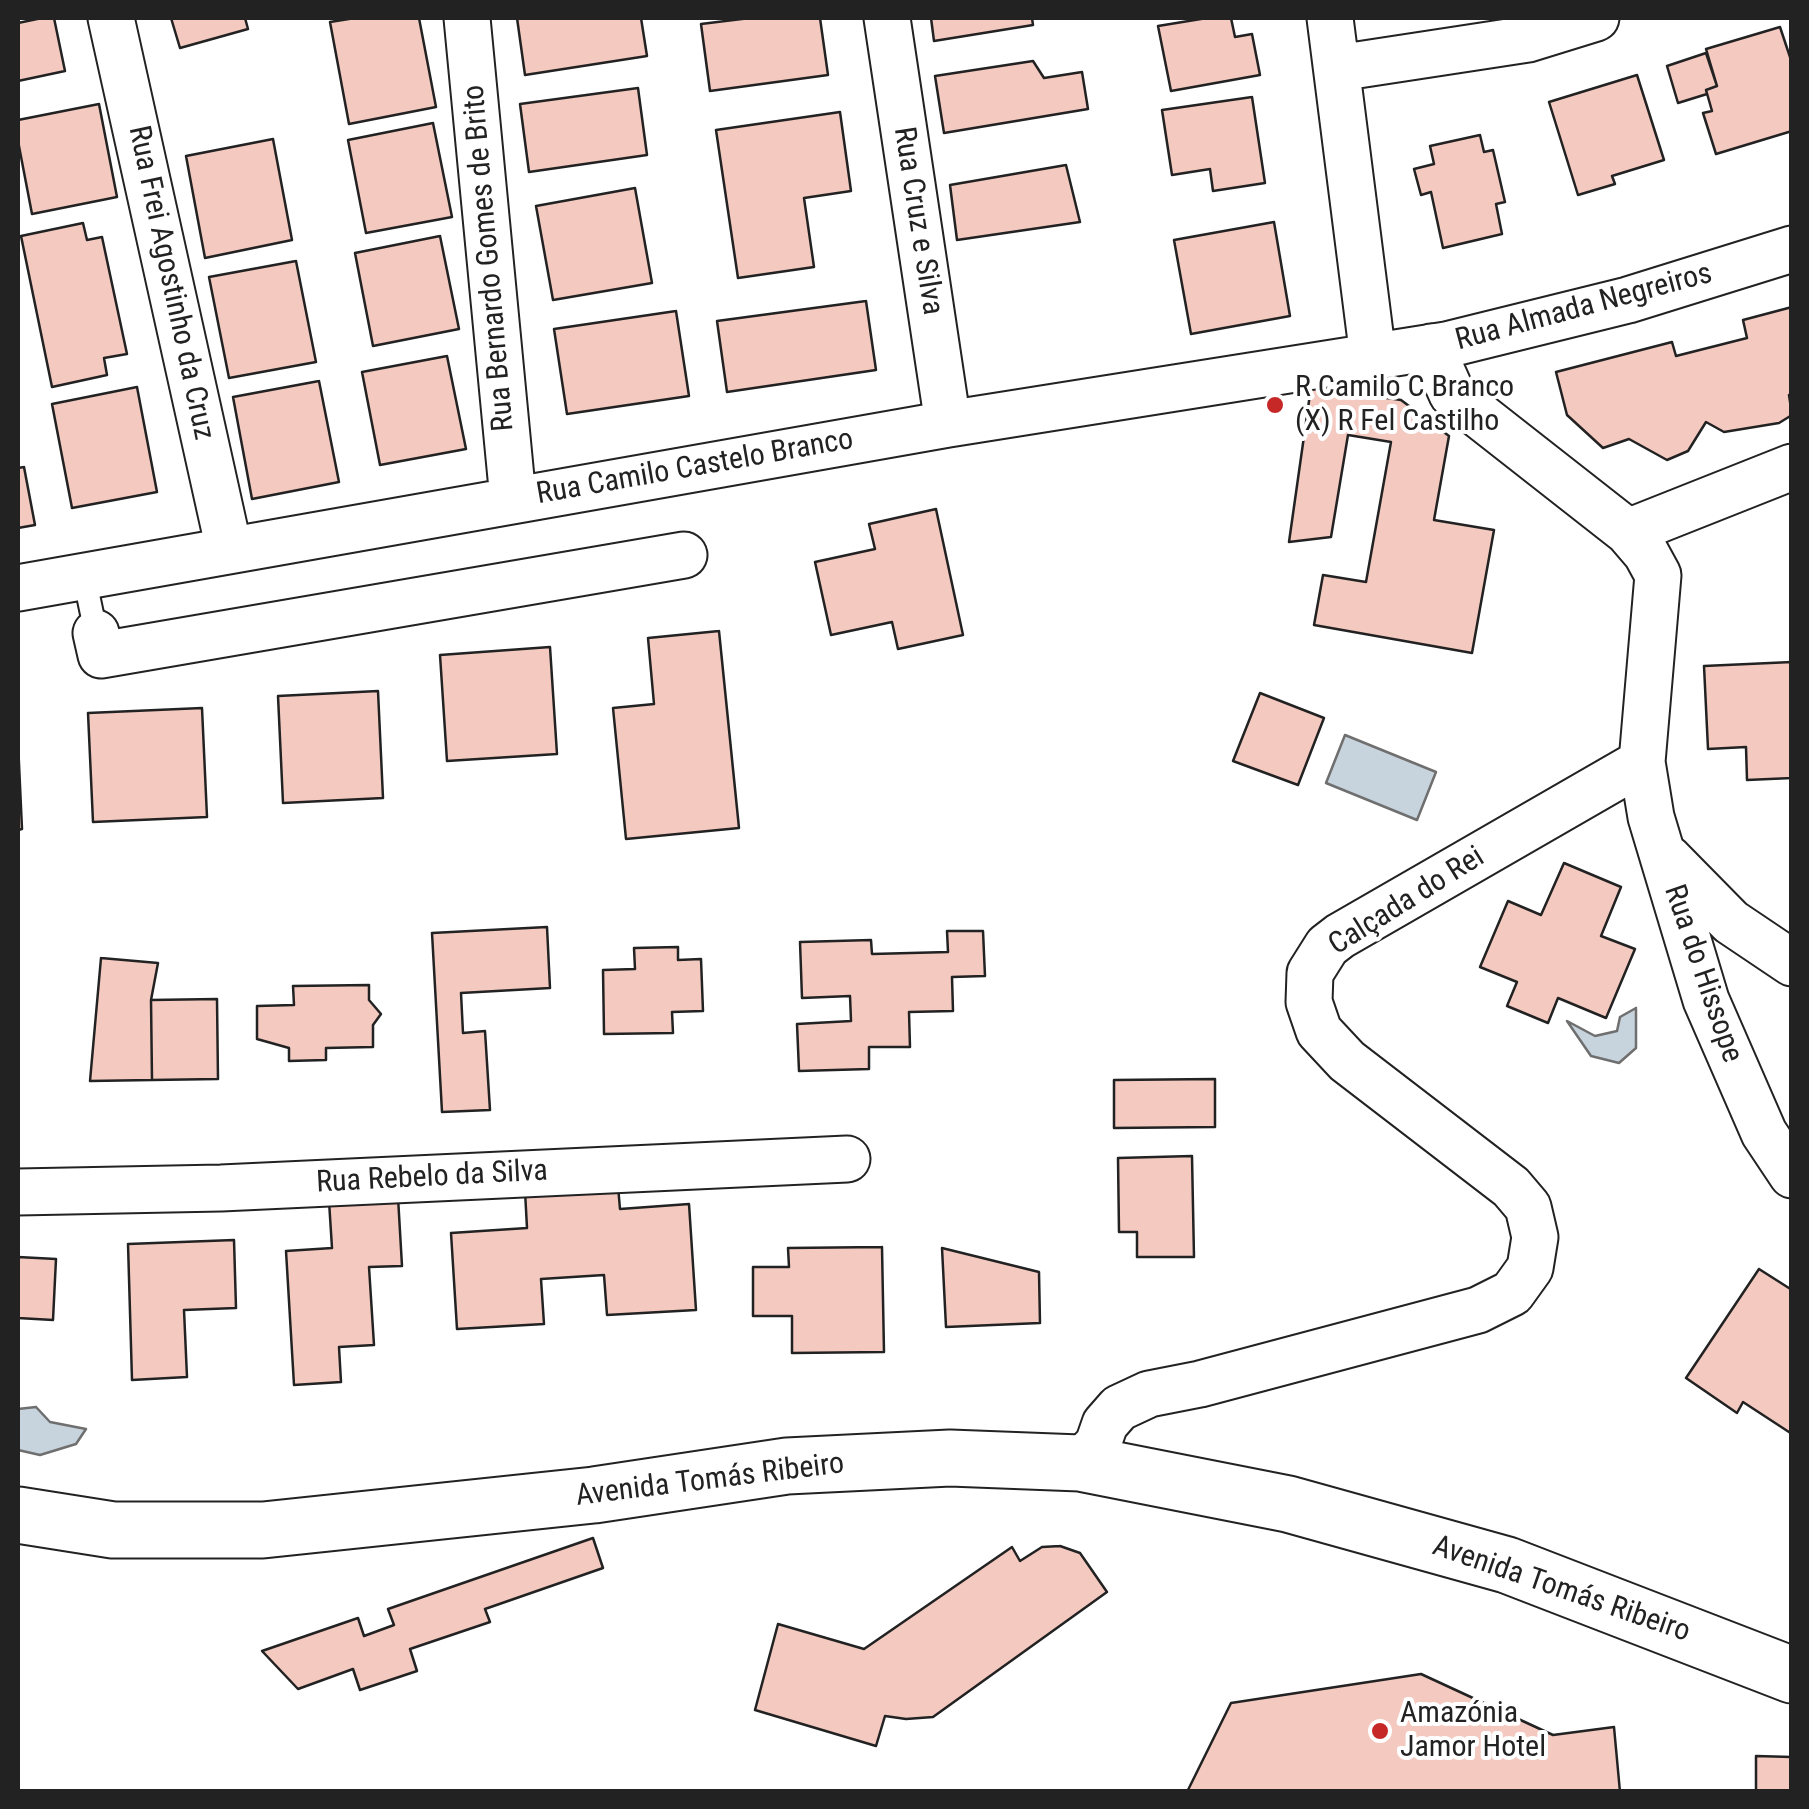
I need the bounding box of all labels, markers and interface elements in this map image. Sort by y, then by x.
street label: Rua Bernardo Gomes de Brito [457,83,523,433]
street label: Rua Frei Agostinho da Cruz [119,123,221,443]
street label: Rua Cruz e Silva [884,125,950,317]
street label: Rua Almada Negreiros [1452,256,1716,360]
place label: R Camilo C Branco (X) R Fel Castilho [1295,370,1514,440]
marker: R Camilo C Branco (X) R Fel Castilho [1264,394,1286,416]
street label: Rua Camilo Castelo Branco [534,422,856,514]
street label: Calçada do Rei [1323,840,1491,964]
street label: Rua do Hissope [1655,881,1749,1067]
street label: Rua Rebelo da Silva [315,1154,549,1202]
street label: Avenida Tomás Ribeiro [574,1447,846,1515]
street label: Avenida Tomás Ribeiro [1427,1529,1695,1651]
place label: Amazónia Jamor Hotel [1400,1696,1546,1766]
marker: Amazónia Jamor Hotel [1369,1720,1391,1742]

